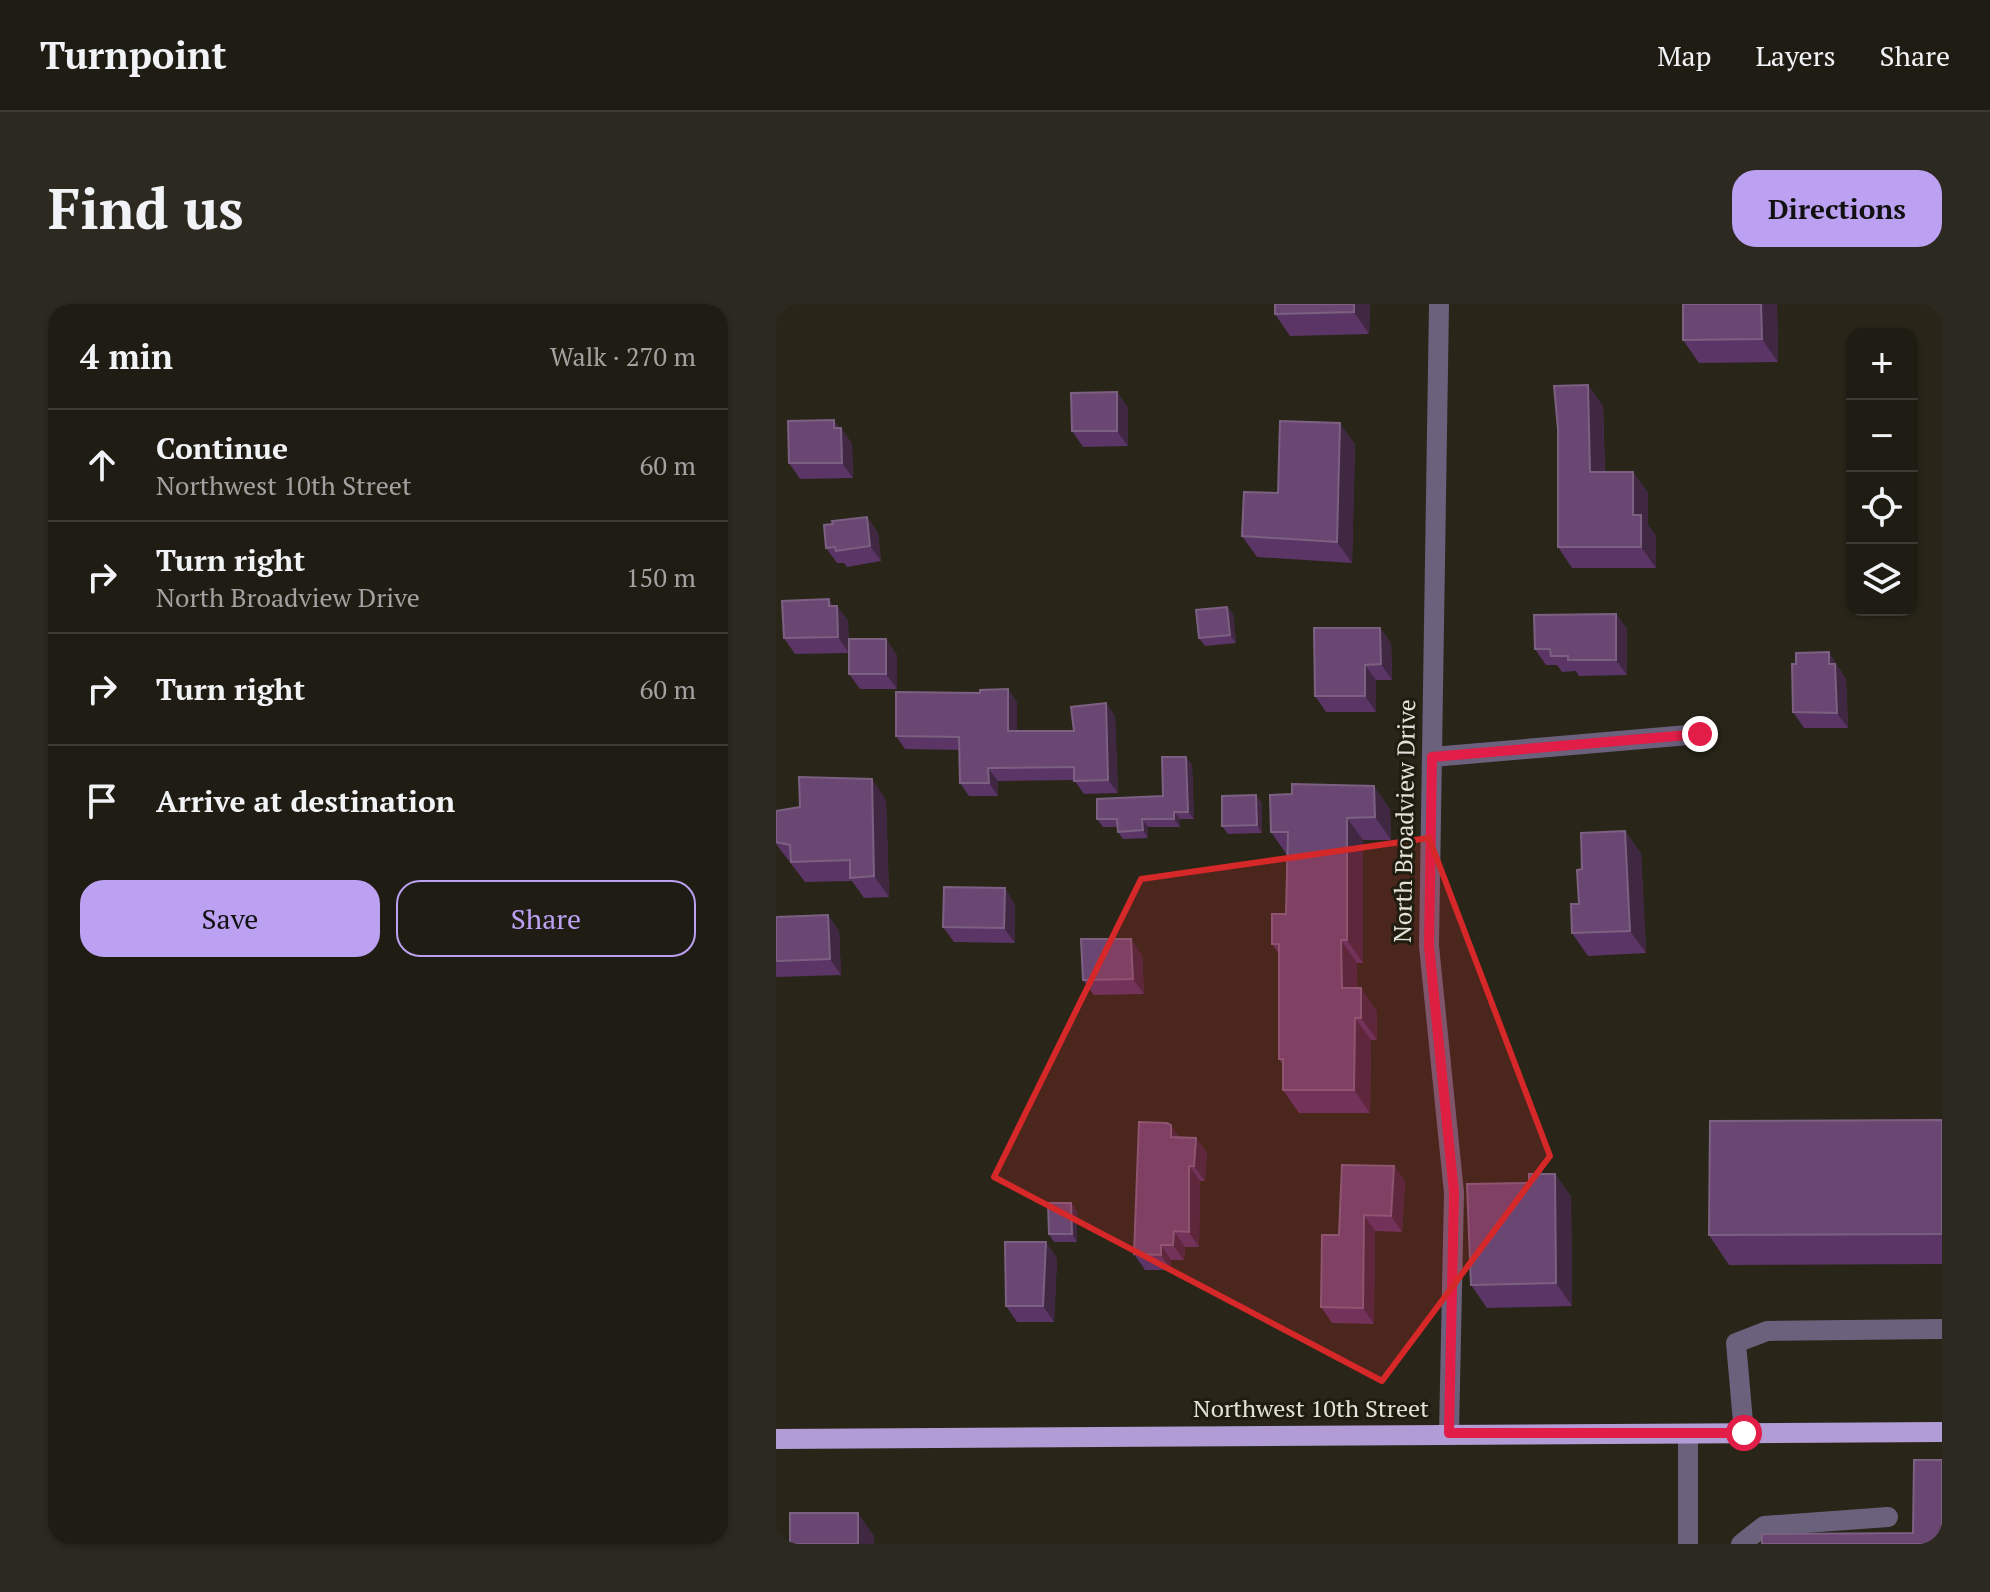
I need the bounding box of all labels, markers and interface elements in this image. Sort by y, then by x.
text: Turnpoint [40,30,227,80]
text: Map [1657,37,1711,74]
text: Layers [1755,37,1836,74]
text: Share [1880,37,1950,74]
button: Directions [1732,170,1942,247]
text: Find us [48,171,244,245]
map controls [1846,328,1918,616]
button: + [1846,328,1918,400]
text: 4 min [80,334,173,379]
text: Walk · 270 m [550,339,696,373]
button: − [1846,400,1918,472]
text: Continue [156,428,288,468]
icon: ahead [80,443,124,487]
text: 60 m [640,448,696,482]
text: Northwest 10th Street [156,468,412,502]
button: locate [1846,472,1918,544]
text: Turn right [156,540,305,580]
button: layers [1846,544,1918,616]
icon: right [80,555,124,599]
text: 150 m [626,560,696,594]
text: North Broadview Drive [156,580,420,614]
icon: right [80,667,124,711]
text: Turn right [156,669,305,709]
text: 60 m [640,672,696,706]
street label: North Broadview Drive [1386,699,1422,943]
route end [1682,716,1718,752]
icon: arrive [80,779,124,823]
text: Arrive at destination [156,781,455,821]
button: Save [80,880,380,957]
button: Share [396,880,696,957]
street label: Northwest 10th Street [1193,1392,1429,1424]
route start [1726,1415,1762,1451]

